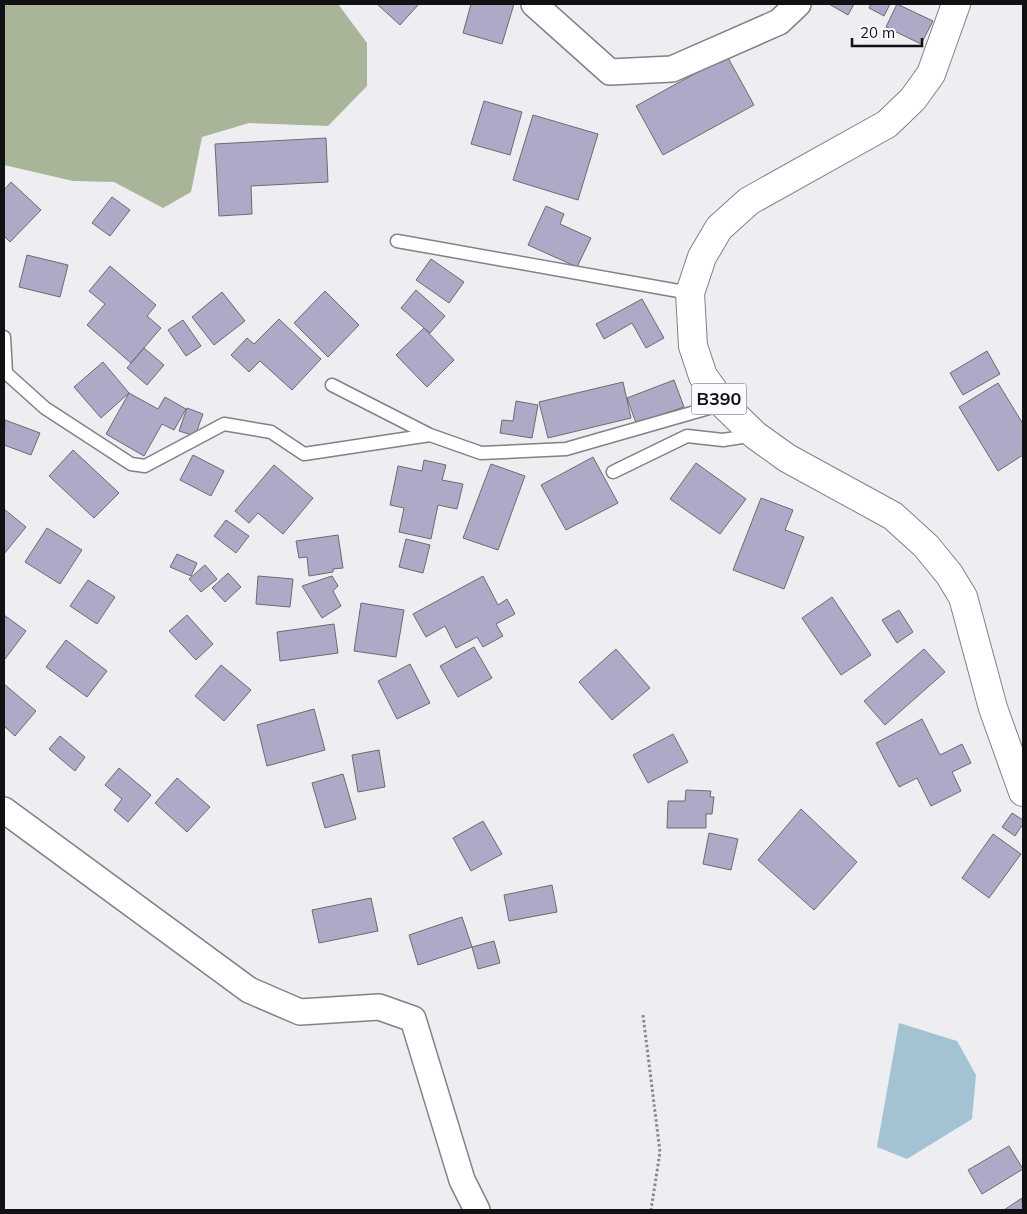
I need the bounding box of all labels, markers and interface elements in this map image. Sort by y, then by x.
scale bar [852,15,922,47]
text: 20 m [860,23,895,42]
road number: B390 [692,384,746,414]

